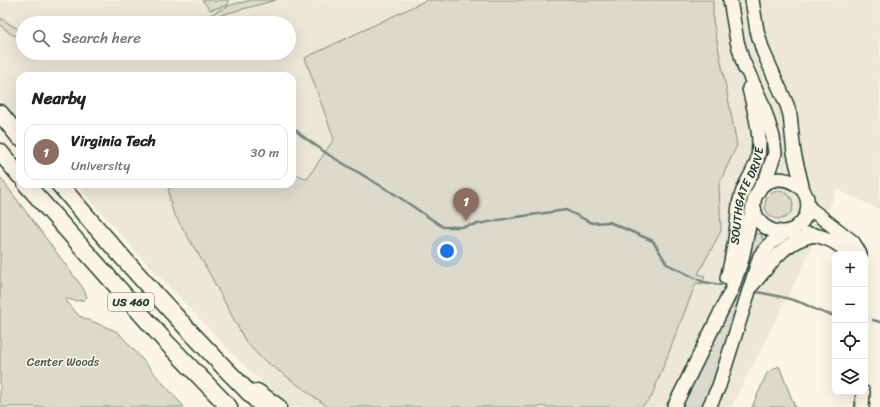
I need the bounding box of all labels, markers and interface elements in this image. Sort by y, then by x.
search box [16,16,296,60]
text: Search here [62,25,141,51]
icon: search [30,27,52,49]
text: Nearby [32,83,86,113]
text: Virginia Tech [71,128,156,154]
text: 1 [43,141,49,164]
text: 30 m [250,141,279,164]
street label: SOUTHGATE DRIVE [723,145,770,246]
text: University [71,154,130,177]
pin: 1 [453,188,479,221]
your location [437,241,457,261]
map controls [832,251,868,395]
button: + [832,251,868,287]
button: − [832,287,868,323]
road number: US 460 [108,293,154,311]
button: locate [832,323,868,359]
park label: Center Woods [27,351,100,373]
button: layers [832,359,868,395]

